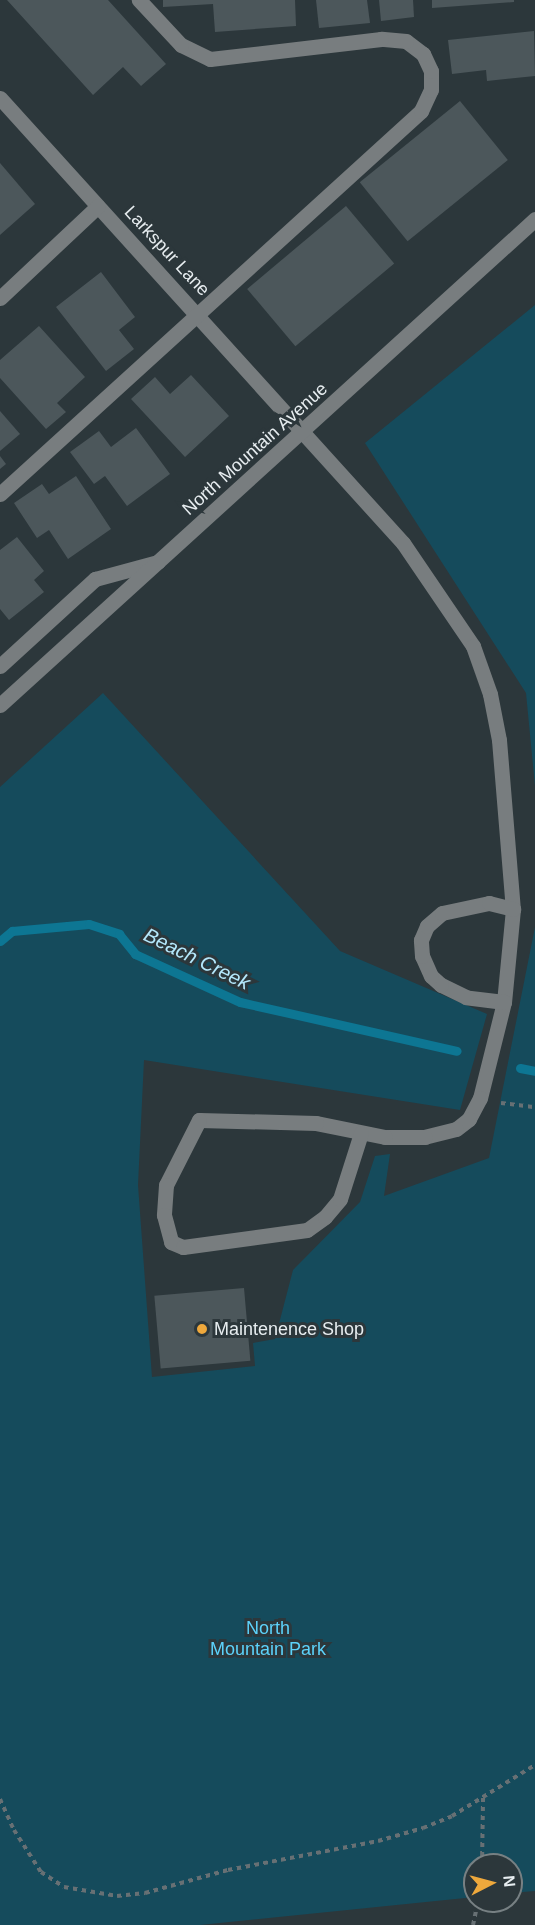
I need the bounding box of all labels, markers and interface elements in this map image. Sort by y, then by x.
street label: Larkspur Lane [120,202,214,300]
street label: North Mountain Avenue [178,378,332,520]
water label: Beach Creek [140,923,254,995]
place label: Maintenence Shop [214,1318,364,1340]
marker: Maintenence Shop [195,1322,209,1336]
park label: North Mountain Park [210,1618,326,1660]
north arrow [463,1853,523,1913]
text: N [500,1875,518,1888]

